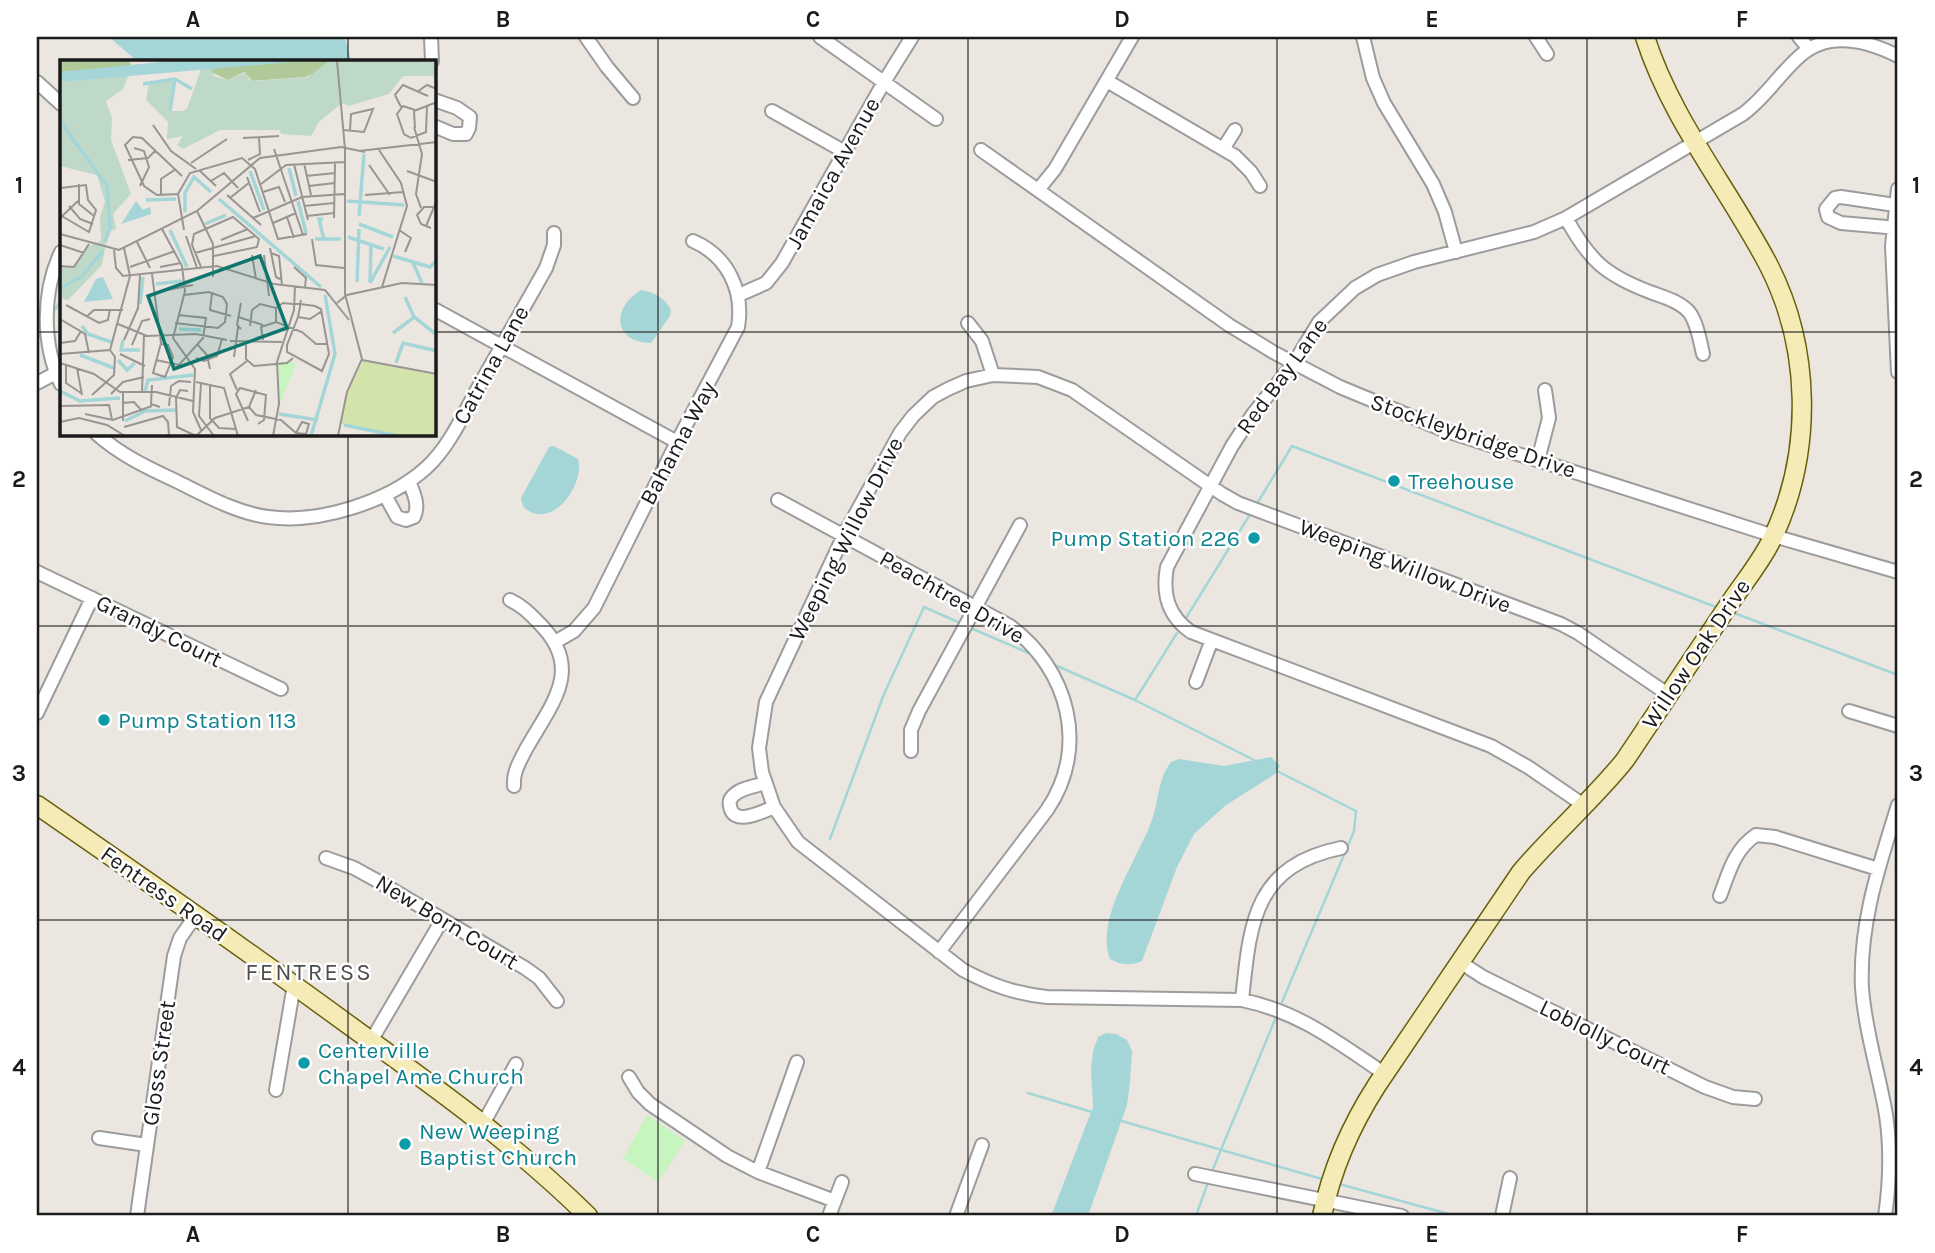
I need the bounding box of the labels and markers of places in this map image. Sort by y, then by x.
place label: Treehouse [1408,468,1514,495]
marker: Treehouse [1386,473,1402,489]
place label: Pump Station 226 [1050,525,1240,552]
marker: Pump Station 226 [1246,530,1262,546]
place label: Pump Station 113 [118,707,297,734]
marker: Pump Station 113 [96,712,112,728]
place label: Centerville Chapel Ame Church [318,1037,524,1090]
marker: Centerville Chapel Ame Church [296,1055,312,1071]
place label: New Weeping Baptist Church [419,1118,577,1171]
marker: New Weeping Baptist Church [397,1136,413,1152]

